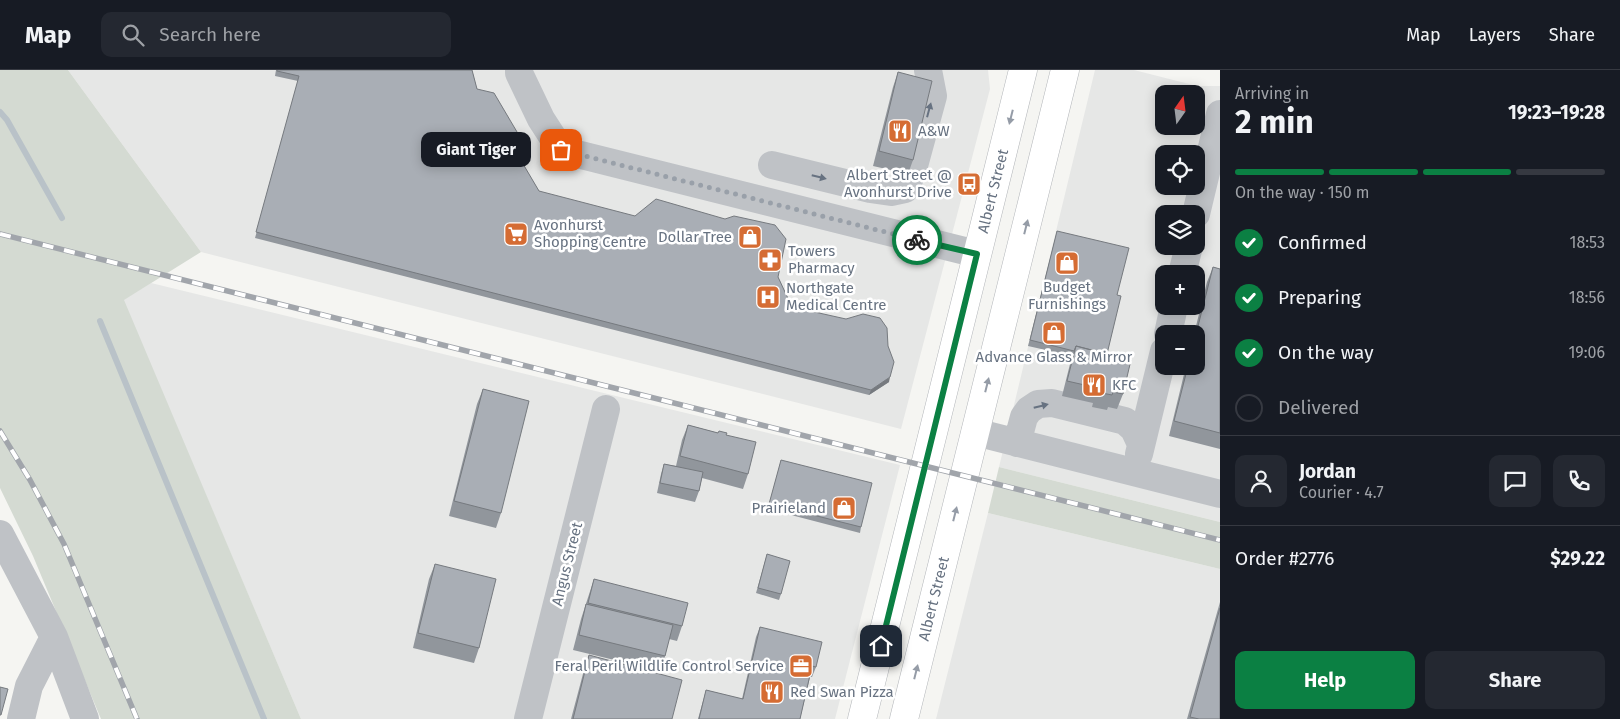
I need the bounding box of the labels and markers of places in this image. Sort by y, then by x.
restaurant icon: A&W [887,118,913,144]
place label: A&W [918,122,950,140]
pin [540,129,582,171]
callout: Giant Tiger [421,132,531,168]
place label: Albert Street @ Avonhurst Drive [844,166,952,201]
bus stop icon: Albert Street @ Avonhurst Drive [956,171,982,197]
place label: Avonhurst Shopping Centre [534,216,646,251]
supermarket icon: Avonhurst Shopping Centre [503,221,529,247]
shop icon: Dollar Tree [737,224,763,250]
place label: Dollar Tree [658,228,732,246]
place label: Towers Pharmacy [788,242,855,277]
pharmacy icon: Towers Pharmacy [757,247,783,273]
shop icon: Budget Furnishings [1054,250,1080,276]
place label: Budget Furnishings [1028,278,1106,313]
place label: Northgate Medical Centre [786,279,886,314]
hospital icon: Northgate Medical Centre [755,284,781,310]
shop icon: Advance Glass & Mirror [1041,320,1067,346]
place label: Advance Glass & Mirror [976,348,1133,366]
restaurant icon: KFC [1081,372,1107,398]
place label: KFC [1112,376,1137,394]
shop icon: Prairieland [831,495,857,521]
place label: Prairieland [751,499,826,517]
pin [860,625,902,667]
office icon: Feral Peril Wildlife Control Service [788,653,814,679]
place label: Feral Peril Wildlife Control Service [555,657,784,675]
restaurant icon: Red Swan Pizza [759,679,785,705]
place label: Red Swan Pizza [790,683,894,701]

